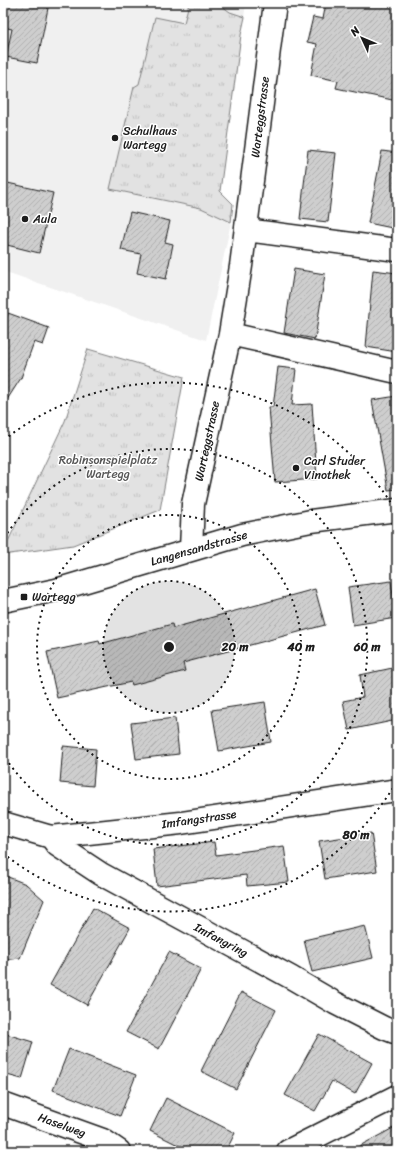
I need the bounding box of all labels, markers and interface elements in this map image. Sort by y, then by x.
north arrow [342,18,382,58]
text: N [345,22,365,41]
street label: Warteggstrasse [244,75,276,159]
place label: Schulhaus Wartegg [123,120,177,156]
marker: Schulhaus Wartegg [110,133,120,143]
place label: Aula [32,208,58,230]
marker: Aula [20,214,30,224]
street label: Warteggstrasse [188,399,226,483]
park label: Robinsonspielplatz Wartegg [59,449,158,485]
place label: Carl Studer Vinothek [304,450,366,486]
marker: Carl Studer Vinothek [291,463,301,473]
street label: Langensandstrasse [148,524,250,572]
place label: Wartegg [32,586,76,608]
marker: Wartegg [19,592,29,602]
text: 20 m [221,636,249,658]
text: 40 m [286,636,315,658]
text: 60 m [353,636,381,658]
centre of rings [162,640,176,654]
street label: Imfangstrasse [159,803,238,835]
text: 80 m [341,824,370,846]
street label: Imfangring [189,916,252,963]
street label: Haselweg [35,1106,89,1144]

